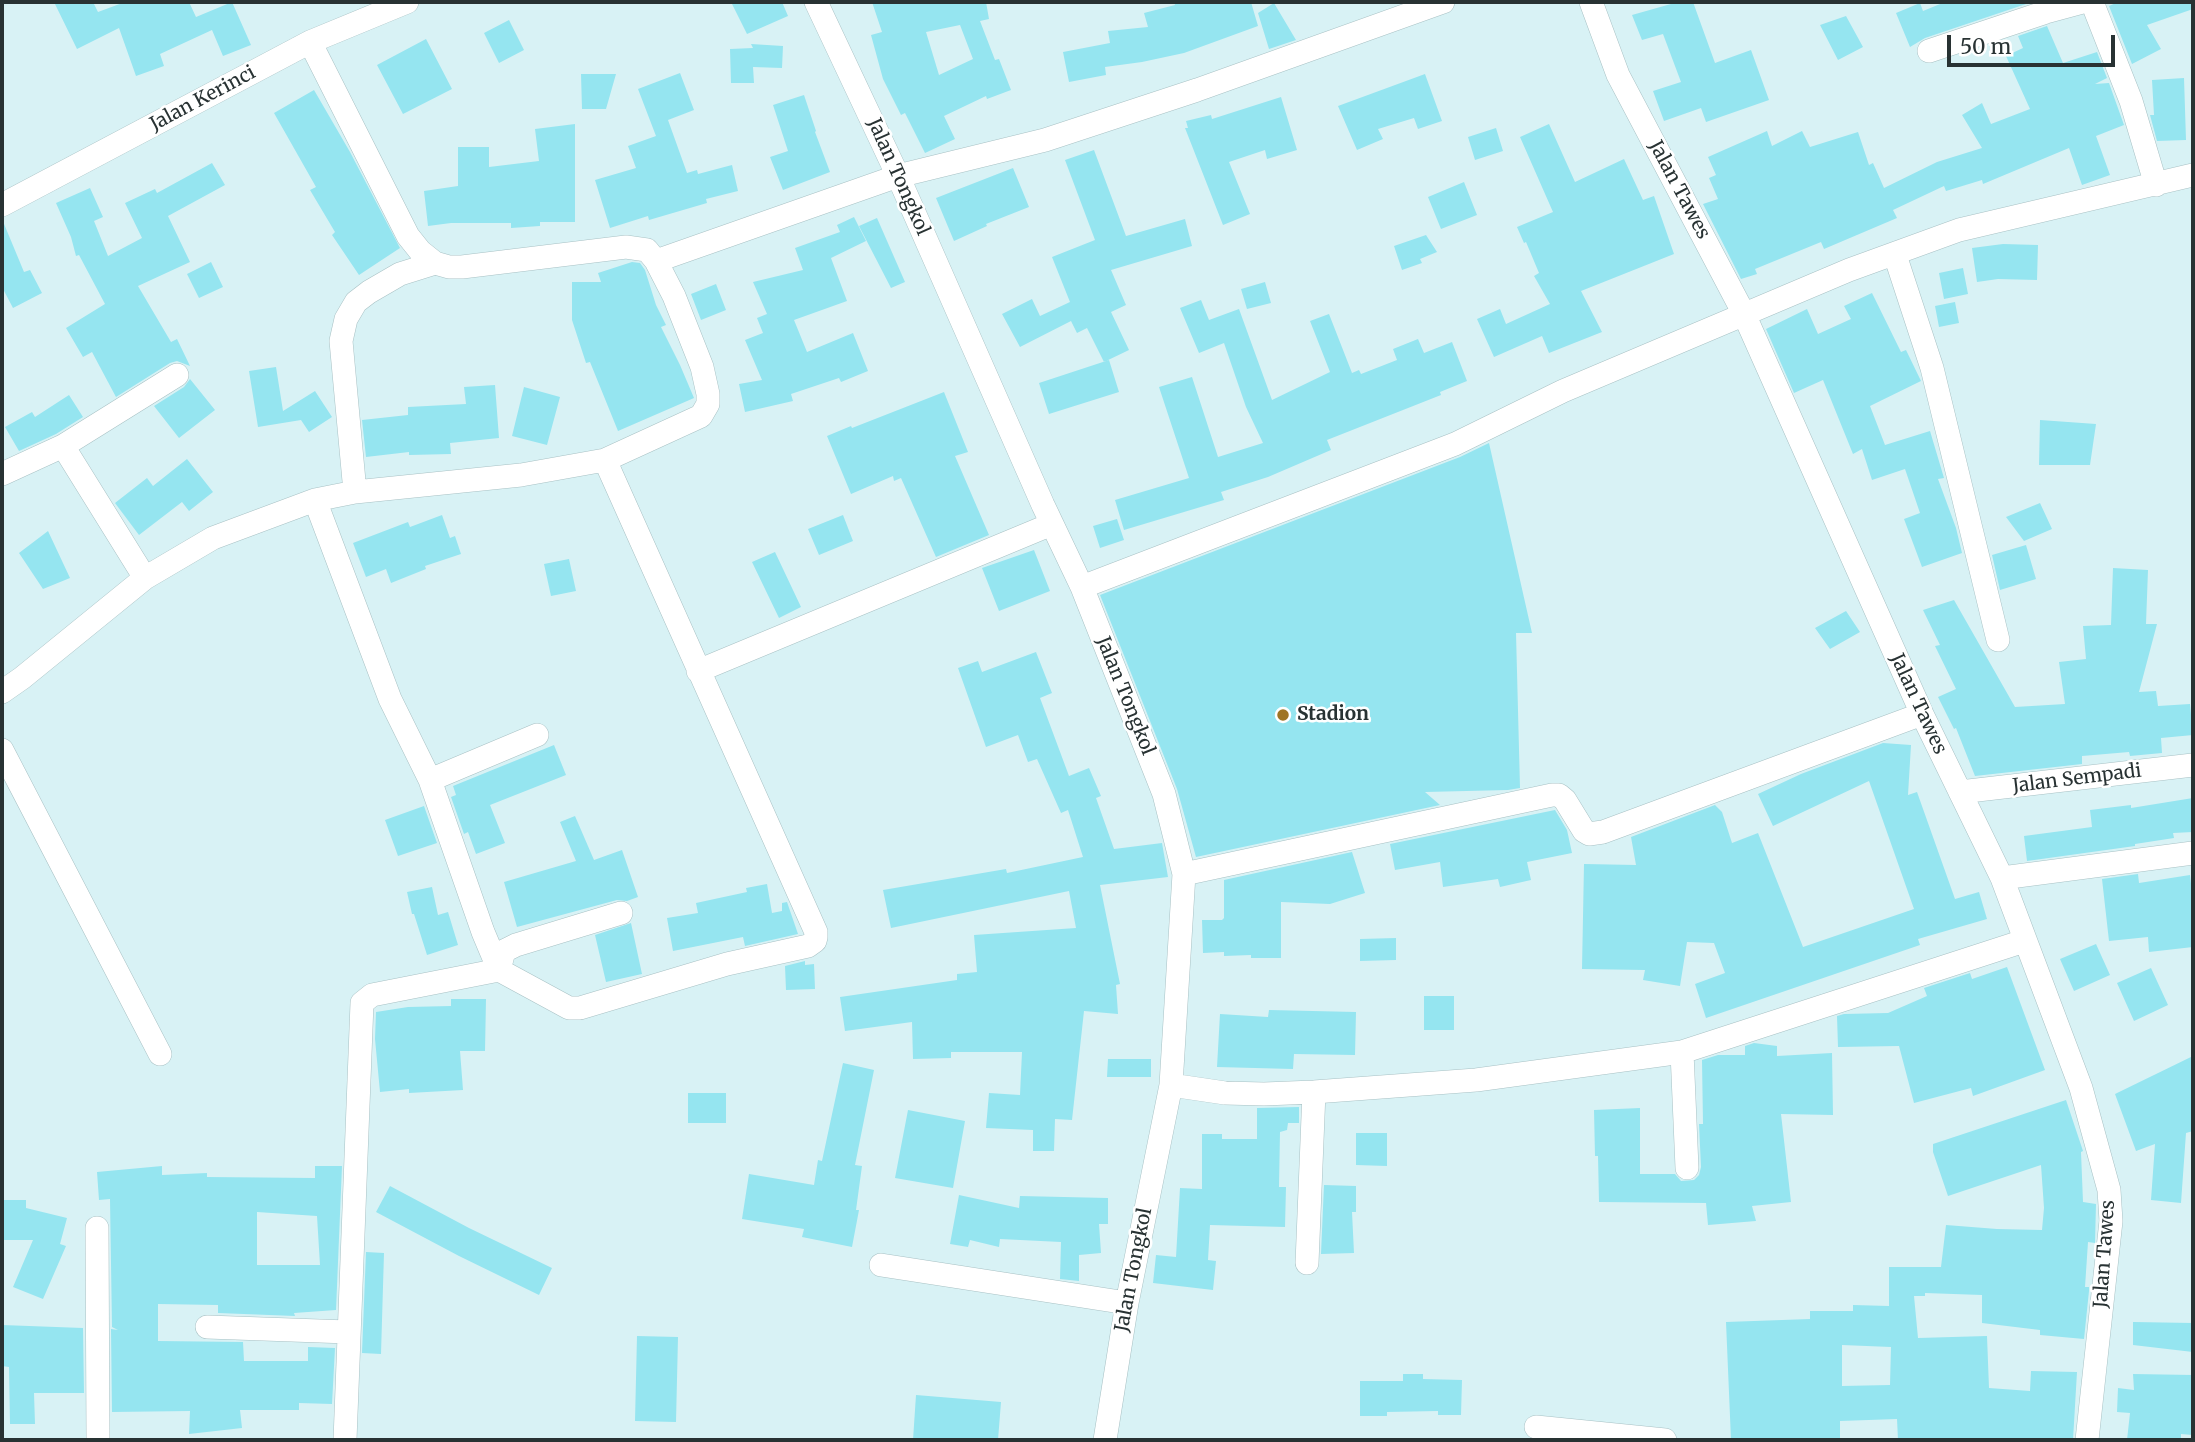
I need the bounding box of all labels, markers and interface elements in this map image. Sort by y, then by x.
scale bar [1950,21,2118,65]
text: 50 m [1960,33,2011,60]
street label: Jalan Kerinci [146,62,260,136]
street label: Jalan Tongkol [862,115,934,239]
street label: Jalan Tawes [1644,137,1714,243]
street label: Jalan Tongkol [1091,633,1159,759]
street label: Jalan Tawes [1885,650,1951,758]
place label: Stadion [1297,704,1369,726]
marker: Stadion [1275,707,1291,723]
street label: Jalan Sempadi [2011,760,2143,798]
street label: Jalan Tawes [2090,1199,2120,1309]
street label: Jalan Tongkol [1111,1206,1157,1334]

